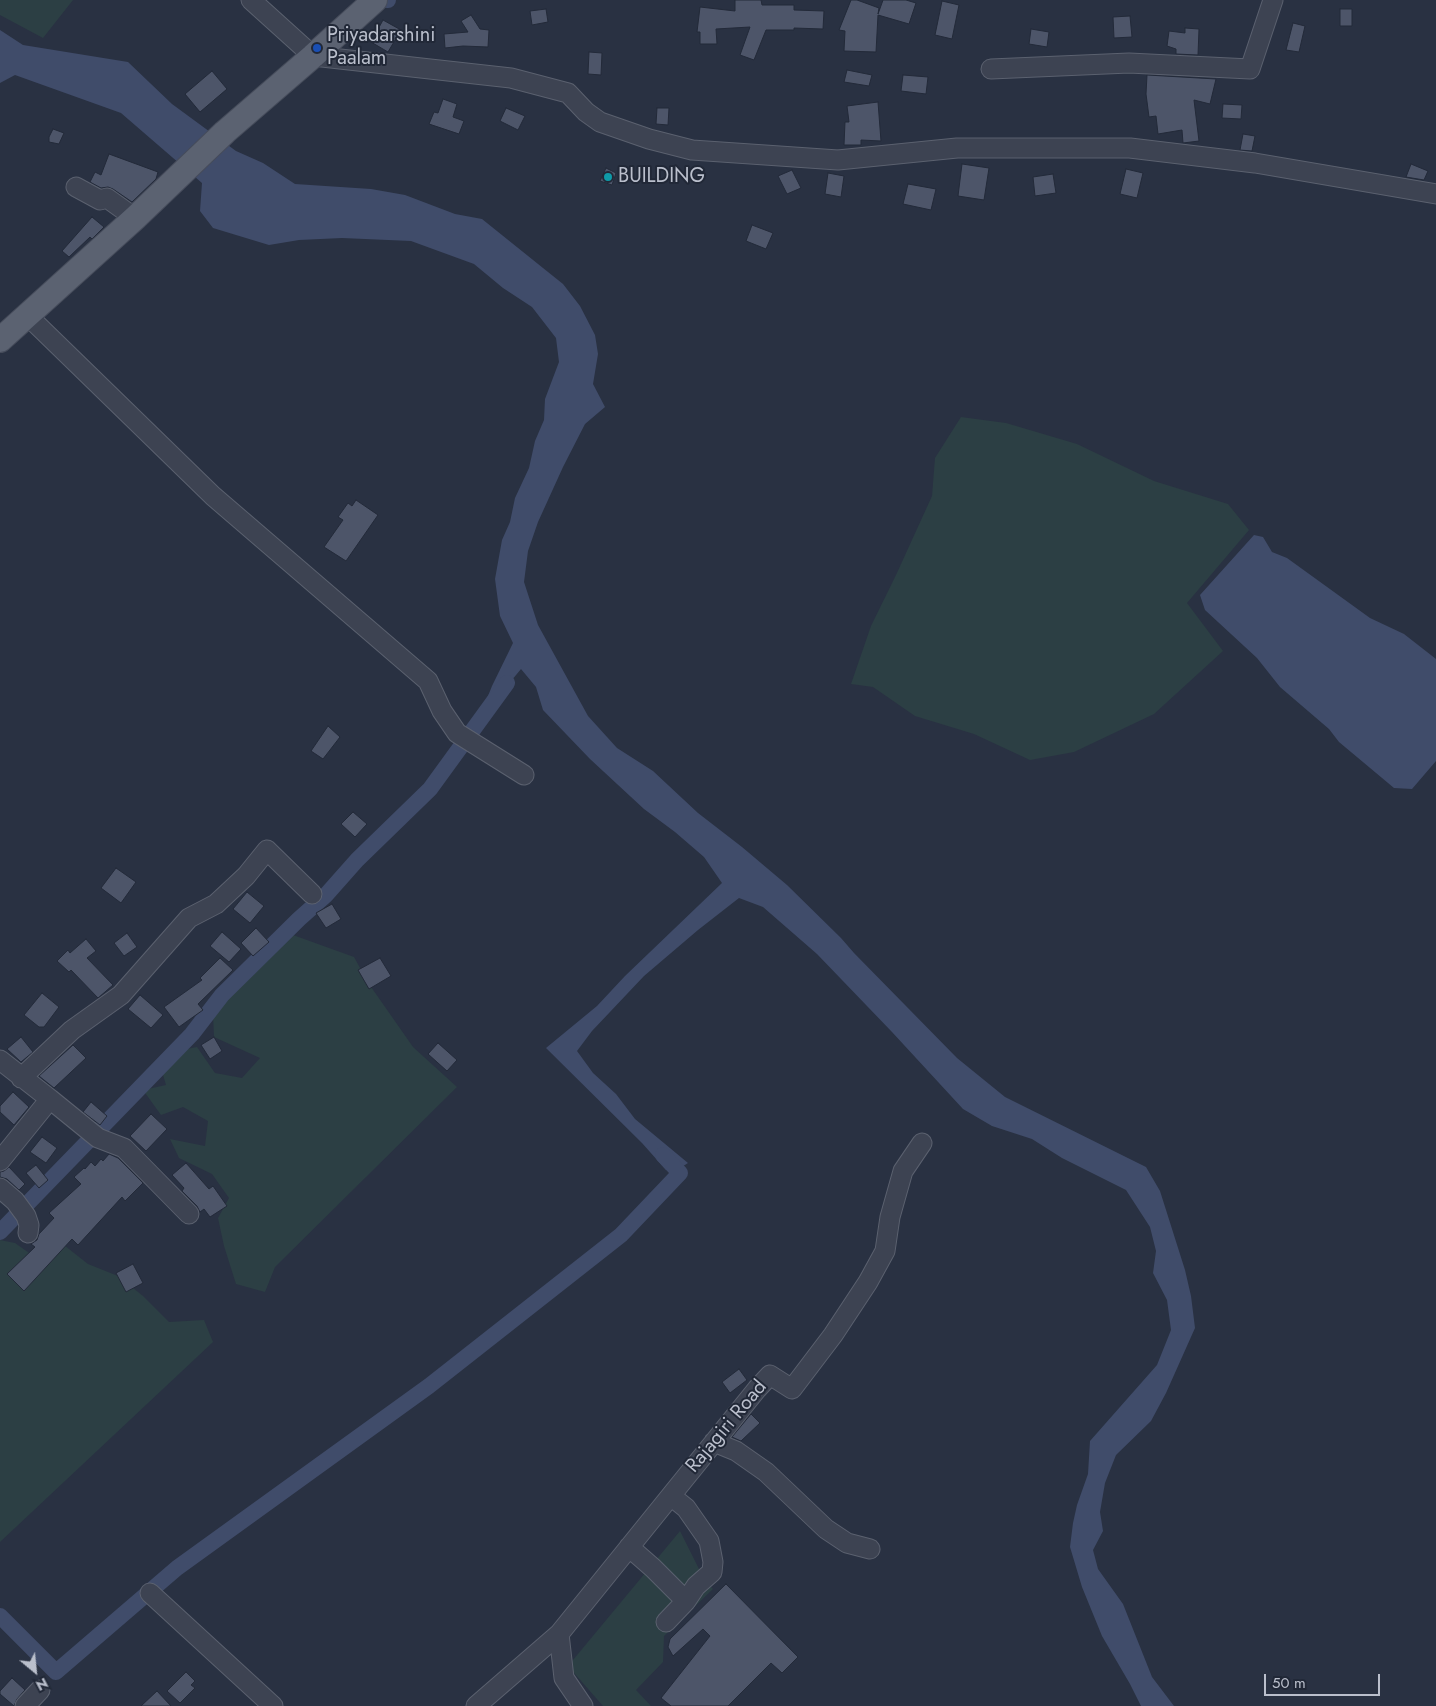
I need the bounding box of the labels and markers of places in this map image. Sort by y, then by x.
place label: Priyadarshini Paalam [327,24,435,71]
marker: Priyadarshini Paalam [311,42,323,54]
place label: BUILDING [618,165,705,189]
marker: BUILDING [602,171,614,183]

